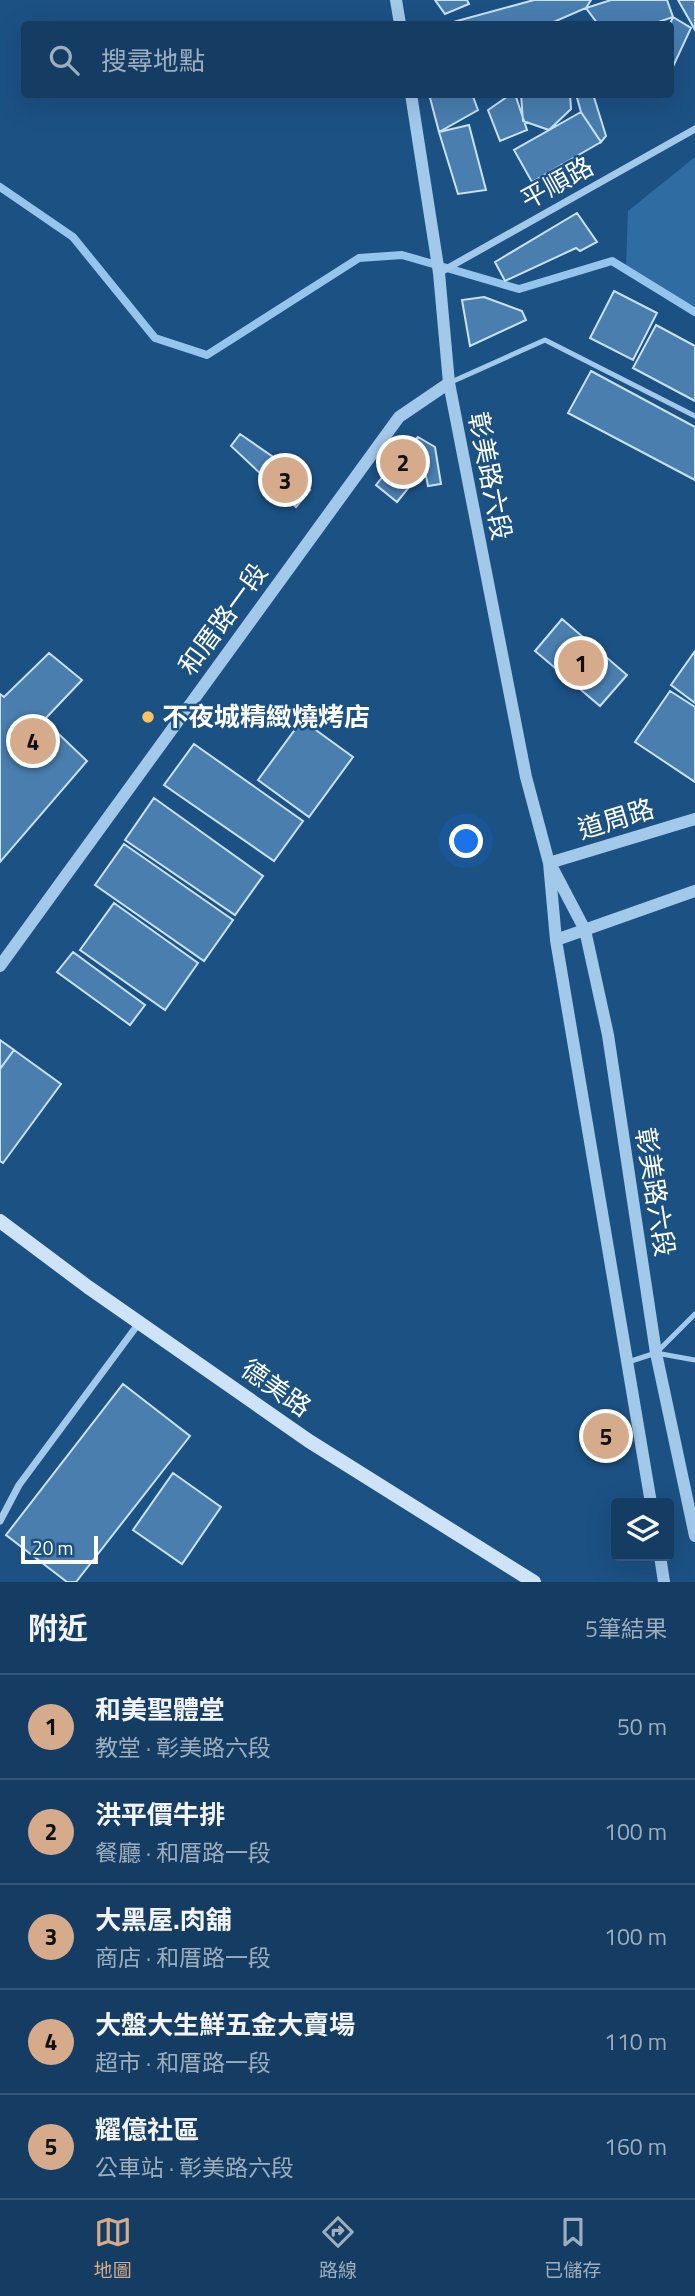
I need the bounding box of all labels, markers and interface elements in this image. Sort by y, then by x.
search box [21,21,674,98]
icon: search [45,41,83,79]
text: 搜尋地點 [101,41,205,80]
street label: 平順路 [513,147,600,219]
street label: 彰美路六段 [459,408,522,543]
pin: 2 [380,436,426,488]
pin: 3 [262,454,308,506]
street label: 和厝路一段 [169,555,277,683]
pin: 1 [558,637,604,689]
place label: 不夜城精緻燒烤店 [162,697,370,736]
marker: 不夜城精緻燒烤店 [140,709,156,725]
pin: 4 [10,715,56,767]
street label: 道周路 [573,788,659,849]
your location [449,824,483,858]
street label: 彰美路六段 [626,1125,685,1259]
street label: 德美路 [233,1349,319,1426]
pin: 5 [583,1410,629,1462]
map controls [611,1498,674,1561]
button: layers [611,1498,674,1561]
scale bar [21,1533,98,1565]
text: 20 m [32,1533,73,1562]
text: 附近 [28,1605,88,1651]
text: 5筆結果 [585,1611,667,1646]
text: 和美聖體堂 [95,1690,225,1729]
text: 1 [45,1709,57,1744]
text: 50 m [617,1709,667,1744]
text: 教堂 · 彰美路六段 [95,1730,271,1765]
text: 洪平價牛排 [95,1795,225,1834]
text: 2 [45,1814,57,1849]
text: 100 m [604,1814,667,1849]
text: 餐廳 · 和厝路一段 [95,1835,271,1870]
text: 大黑屋.肉舖 [95,1900,232,1939]
text: 3 [45,1919,57,1954]
text: 100 m [604,1919,667,1954]
text: 商店 · 和厝路一段 [95,1940,271,1975]
text: 大盤大生鮮五金大賣場 [95,2005,355,2044]
text: 4 [45,2024,57,2059]
text: 110 m [604,2024,667,2059]
text: 超市 · 和厝路一段 [95,2045,271,2080]
text: 耀億社區 [95,2110,199,2149]
text: 5 [45,2129,57,2164]
text: 160 m [604,2129,667,2164]
text: 公車站 · 彰美路六段 [95,2150,294,2185]
tab: 地圖 [94,2213,132,2284]
tab: 路線 [319,2213,357,2284]
tab: 已儲存 [544,2213,601,2284]

